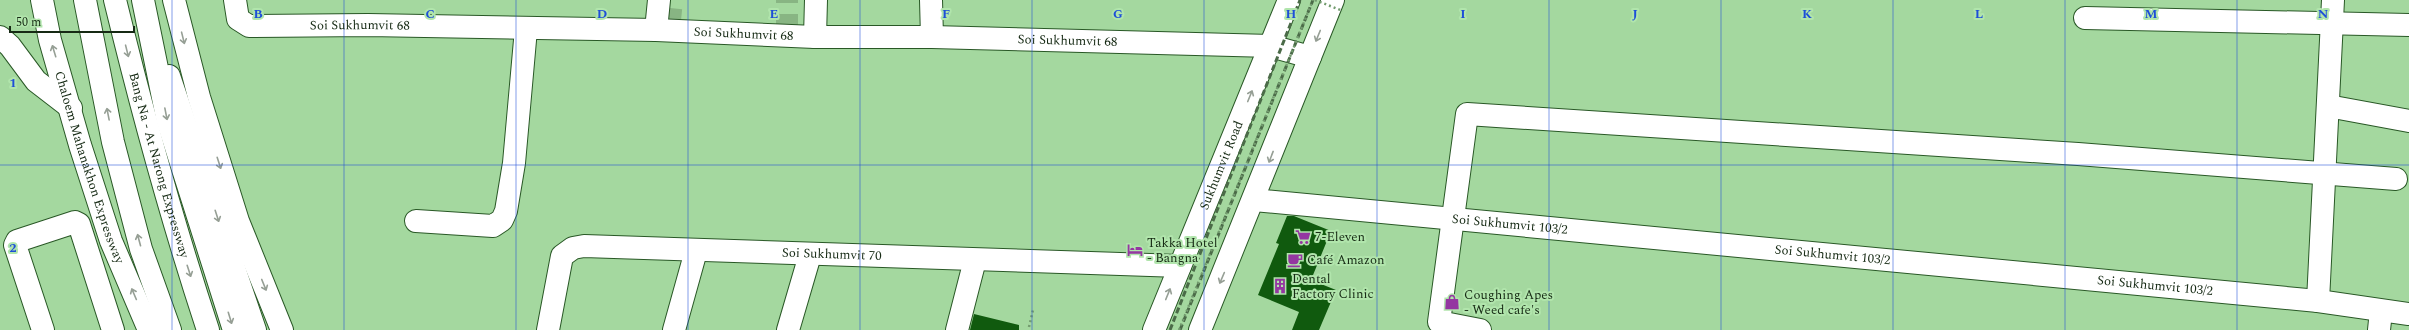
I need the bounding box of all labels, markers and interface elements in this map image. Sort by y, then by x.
text: B [253,4,263,24]
text: C [425,4,435,24]
text: D [597,4,607,24]
text: E [770,4,779,24]
text: F [942,4,950,24]
text: G [1113,4,1123,24]
text: H [1286,4,1297,24]
text: I [1460,4,1466,24]
text: J [1632,4,1638,24]
text: K [1802,4,1812,24]
text: L [1975,4,1983,24]
text: M [2145,4,2158,24]
text: N [2318,4,2329,24]
scale bar [10,8,134,34]
text: 50 m [16,13,41,32]
street label: Soi Sukhumvit 68 [310,15,410,36]
street label: Soi Sukhumvit 68 [693,22,794,46]
street label: Soi Sukhumvit 68 [1017,29,1118,52]
one-way arrow [1314,30,1322,42]
one-way arrow [180,31,188,44]
one-way arrow [50,45,57,58]
one-way arrow [124,45,132,58]
street label: Chaloem Mahanakhon Expressway [49,69,130,267]
street label: Bang Na - At Narong Expressway [124,70,195,261]
text: 1 [9,73,17,93]
one-way arrow [1247,91,1254,103]
one-way arrow [162,107,170,120]
one-way arrow [103,108,111,121]
street label: Sukhumvit Road [1194,118,1249,213]
one-way arrow [1266,151,1274,163]
one-way arrow [216,156,223,169]
one-way arrow [214,209,221,222]
street label: Soi Sukhumvit 103/2 [1451,209,1569,240]
place label: 7-Eleven [1315,227,1365,247]
supermarket icon: 7-Eleven [1294,228,1312,246]
place label: Takka Hotel - Bangna [1147,233,1218,268]
one-way arrow [134,234,142,247]
text: 2 [9,238,17,258]
street label: Soi Sukhumvit 103/2 [1774,239,1891,270]
hotel icon: Takka Hotel - Bangna [1126,241,1144,259]
street label: Soi Sukhumvit 70 [781,243,883,266]
place label: Café Amazon [1307,250,1385,270]
cafe icon: Café Amazon [1286,251,1304,269]
one-way arrow [186,264,193,277]
place label: Dental Factory Clinic [1292,269,1374,304]
street label: Soi Sukhumvit 103/2 [2096,270,2214,301]
one-way arrow [1218,271,1225,283]
building icon: Dental Factory Clinic [1271,277,1289,295]
one-way arrow [260,278,268,290]
place label: Coughing Apes - Weed cafe's [1464,285,1553,320]
one-way arrow [1165,288,1173,300]
one-way arrow [129,289,137,301]
shop icon: Coughing Apes - Weed cafe's [1443,293,1461,311]
one-way arrow [227,311,234,324]

